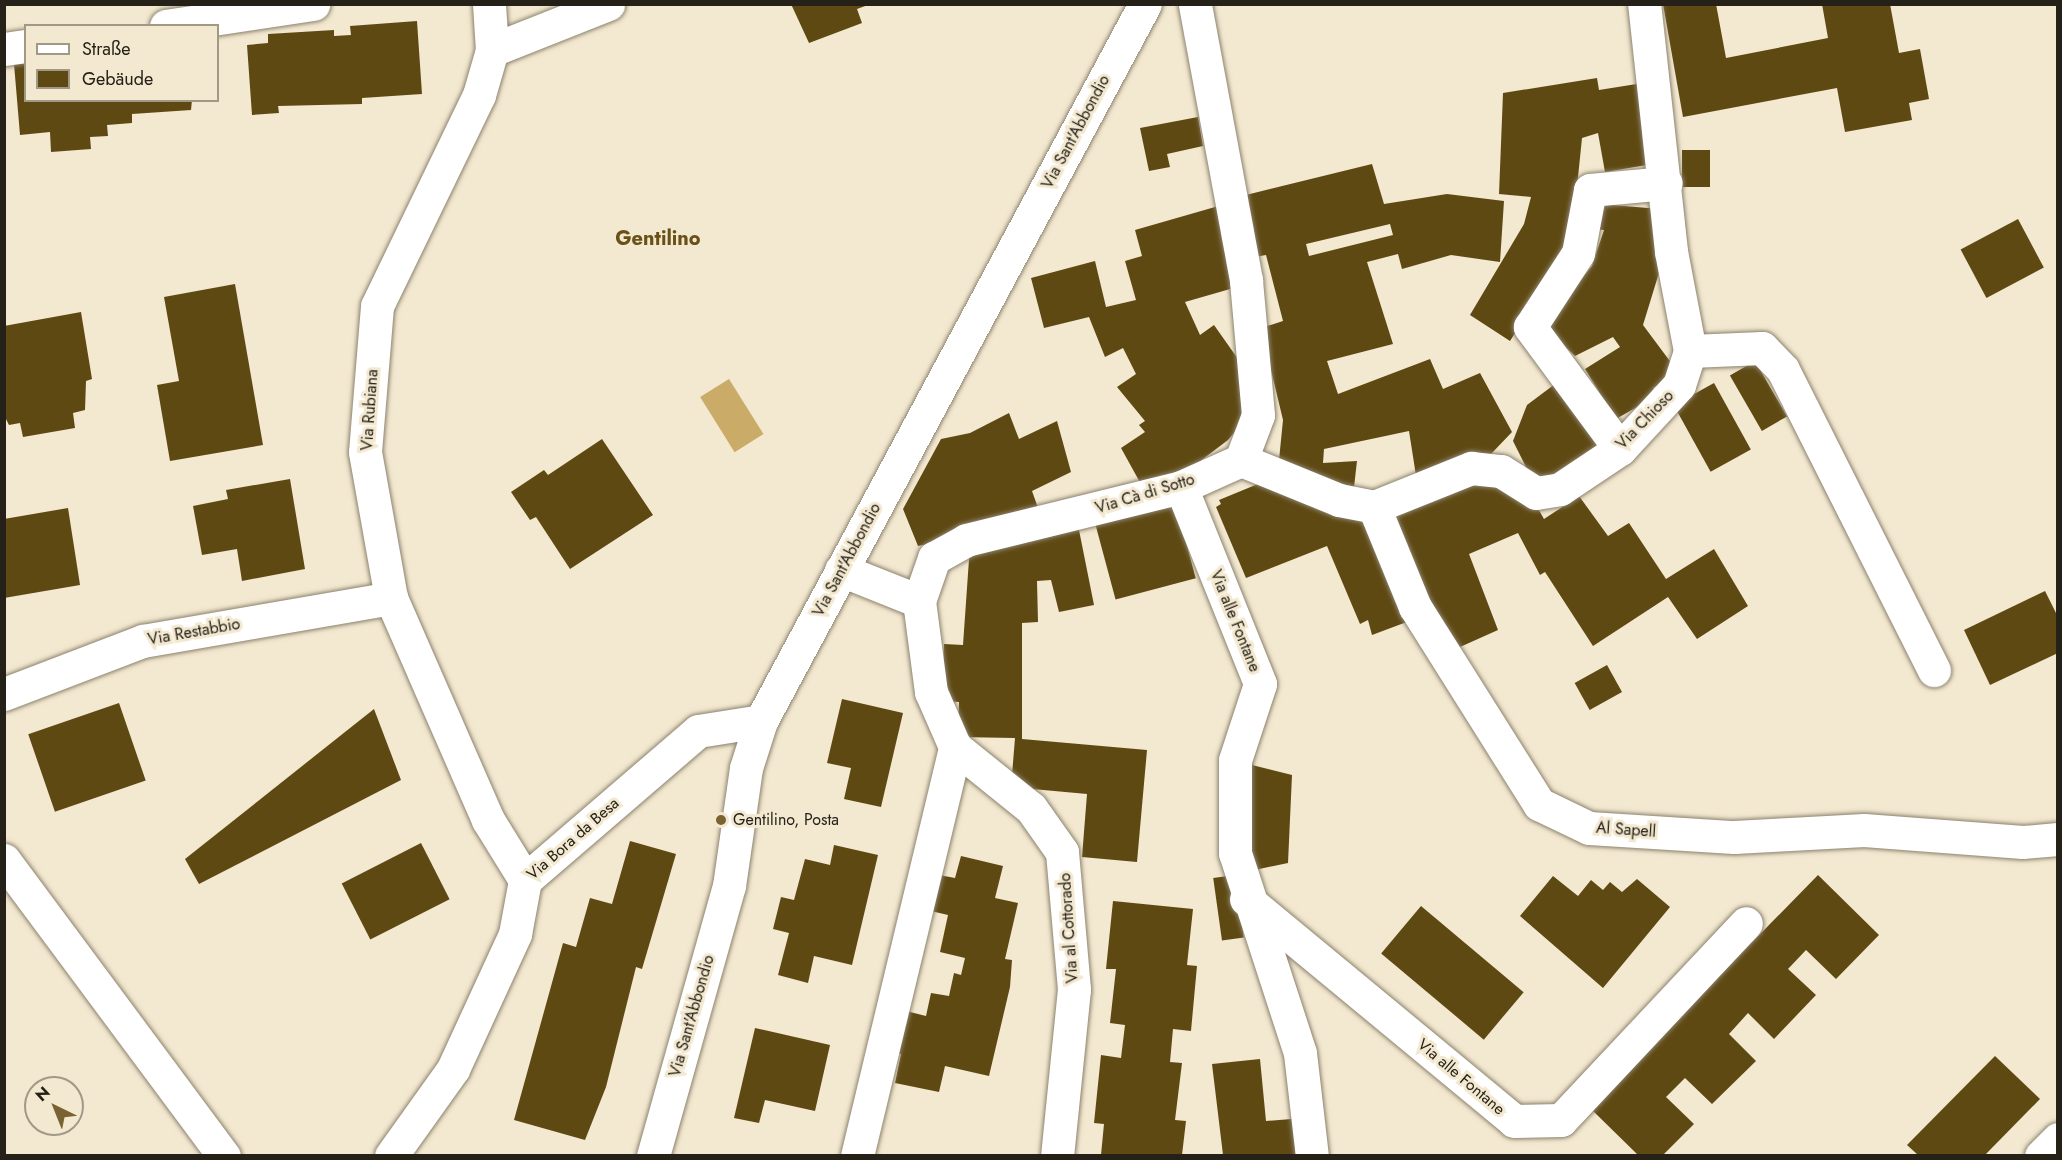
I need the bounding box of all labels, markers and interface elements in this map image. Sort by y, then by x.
legend [24,24,219,102]
text: Straße [82,36,130,62]
text: Gebäude [82,66,153,92]
street label: Via Sant'Abbondio [1038,72,1114,192]
district label: Gentilino [615,226,701,250]
street label: Via Rubiana [358,369,382,451]
street label: Via Chioso [1612,386,1678,454]
street label: Via Cà di Sotto [1093,470,1197,518]
street label: Via Sant'Abbondio [809,500,885,620]
street label: Via alle Fontane [1206,567,1264,675]
street label: Via Restabbio [146,614,242,650]
street label: Via Bora da Besa [523,794,623,884]
place label: Gentilino, Posta [733,810,839,830]
marker: Gentilino, Posta [714,813,728,827]
street label: Al Sapell [1595,818,1657,842]
street label: Via al Cottorado [1056,872,1082,984]
street label: Via Sant'Abbondio [665,953,719,1079]
street label: Via alle Fontane [1413,1035,1509,1119]
north arrow [24,1076,84,1136]
text: N [30,1081,55,1107]

